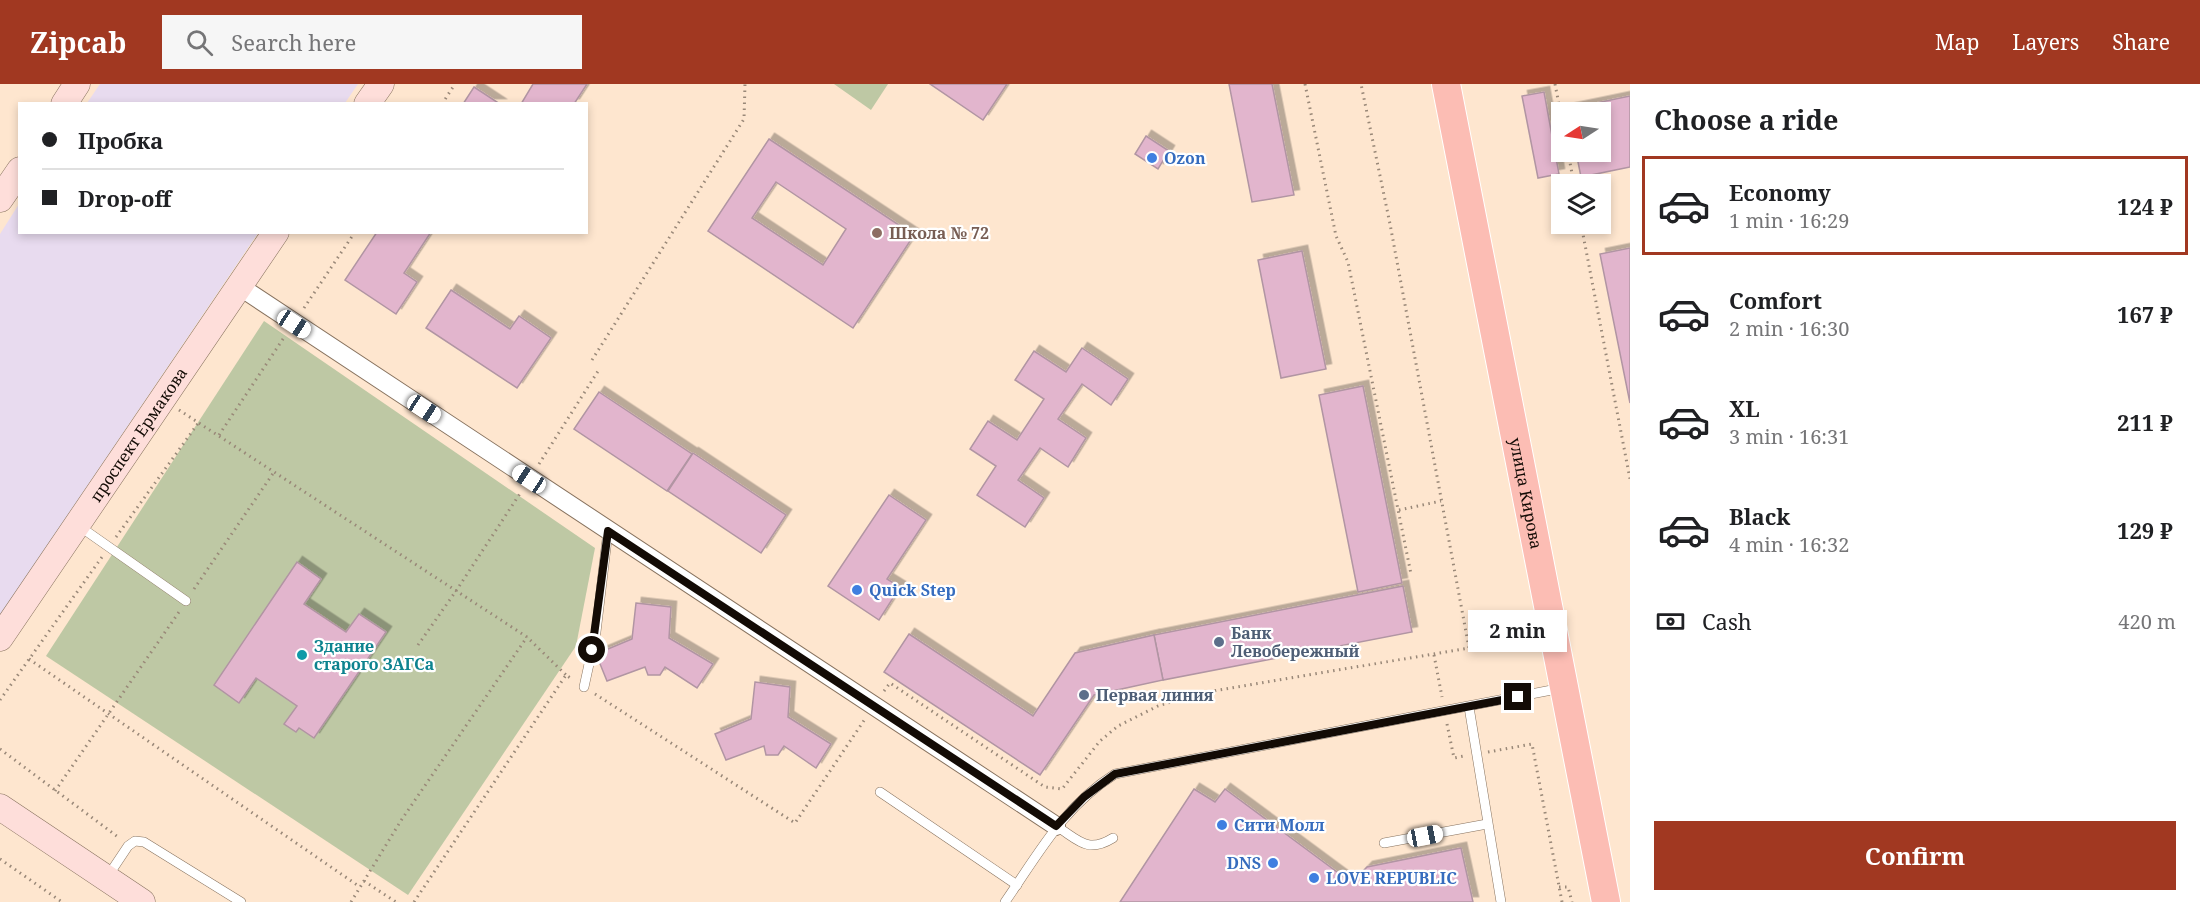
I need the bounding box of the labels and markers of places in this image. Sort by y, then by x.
place label: Ozon [1164,147,1206,169]
marker: Ozon [1145,151,1159,165]
place label: Школа № 72 [889,222,989,244]
marker: Школа № 72 [870,226,884,240]
place label: Quick Step [869,579,956,601]
marker: Quick Step [850,583,864,597]
place label: Банк Левобережный [1231,622,1359,662]
place label: Здание старого ЗАГСа [314,635,434,675]
marker: Банк Левобережный [1212,635,1226,649]
marker: Здание старого ЗАГСа [295,648,309,662]
place label: Первая линия [1096,684,1214,706]
marker: Первая линия [1077,688,1091,702]
place label: Сити Молл [1234,814,1325,836]
marker: Сити Молл [1215,818,1229,832]
place label: DNS [1227,852,1261,874]
marker: DNS [1266,856,1280,870]
place label: LOVE REPUBLIC [1326,867,1457,889]
marker: LOVE REPUBLIC [1307,871,1321,885]

